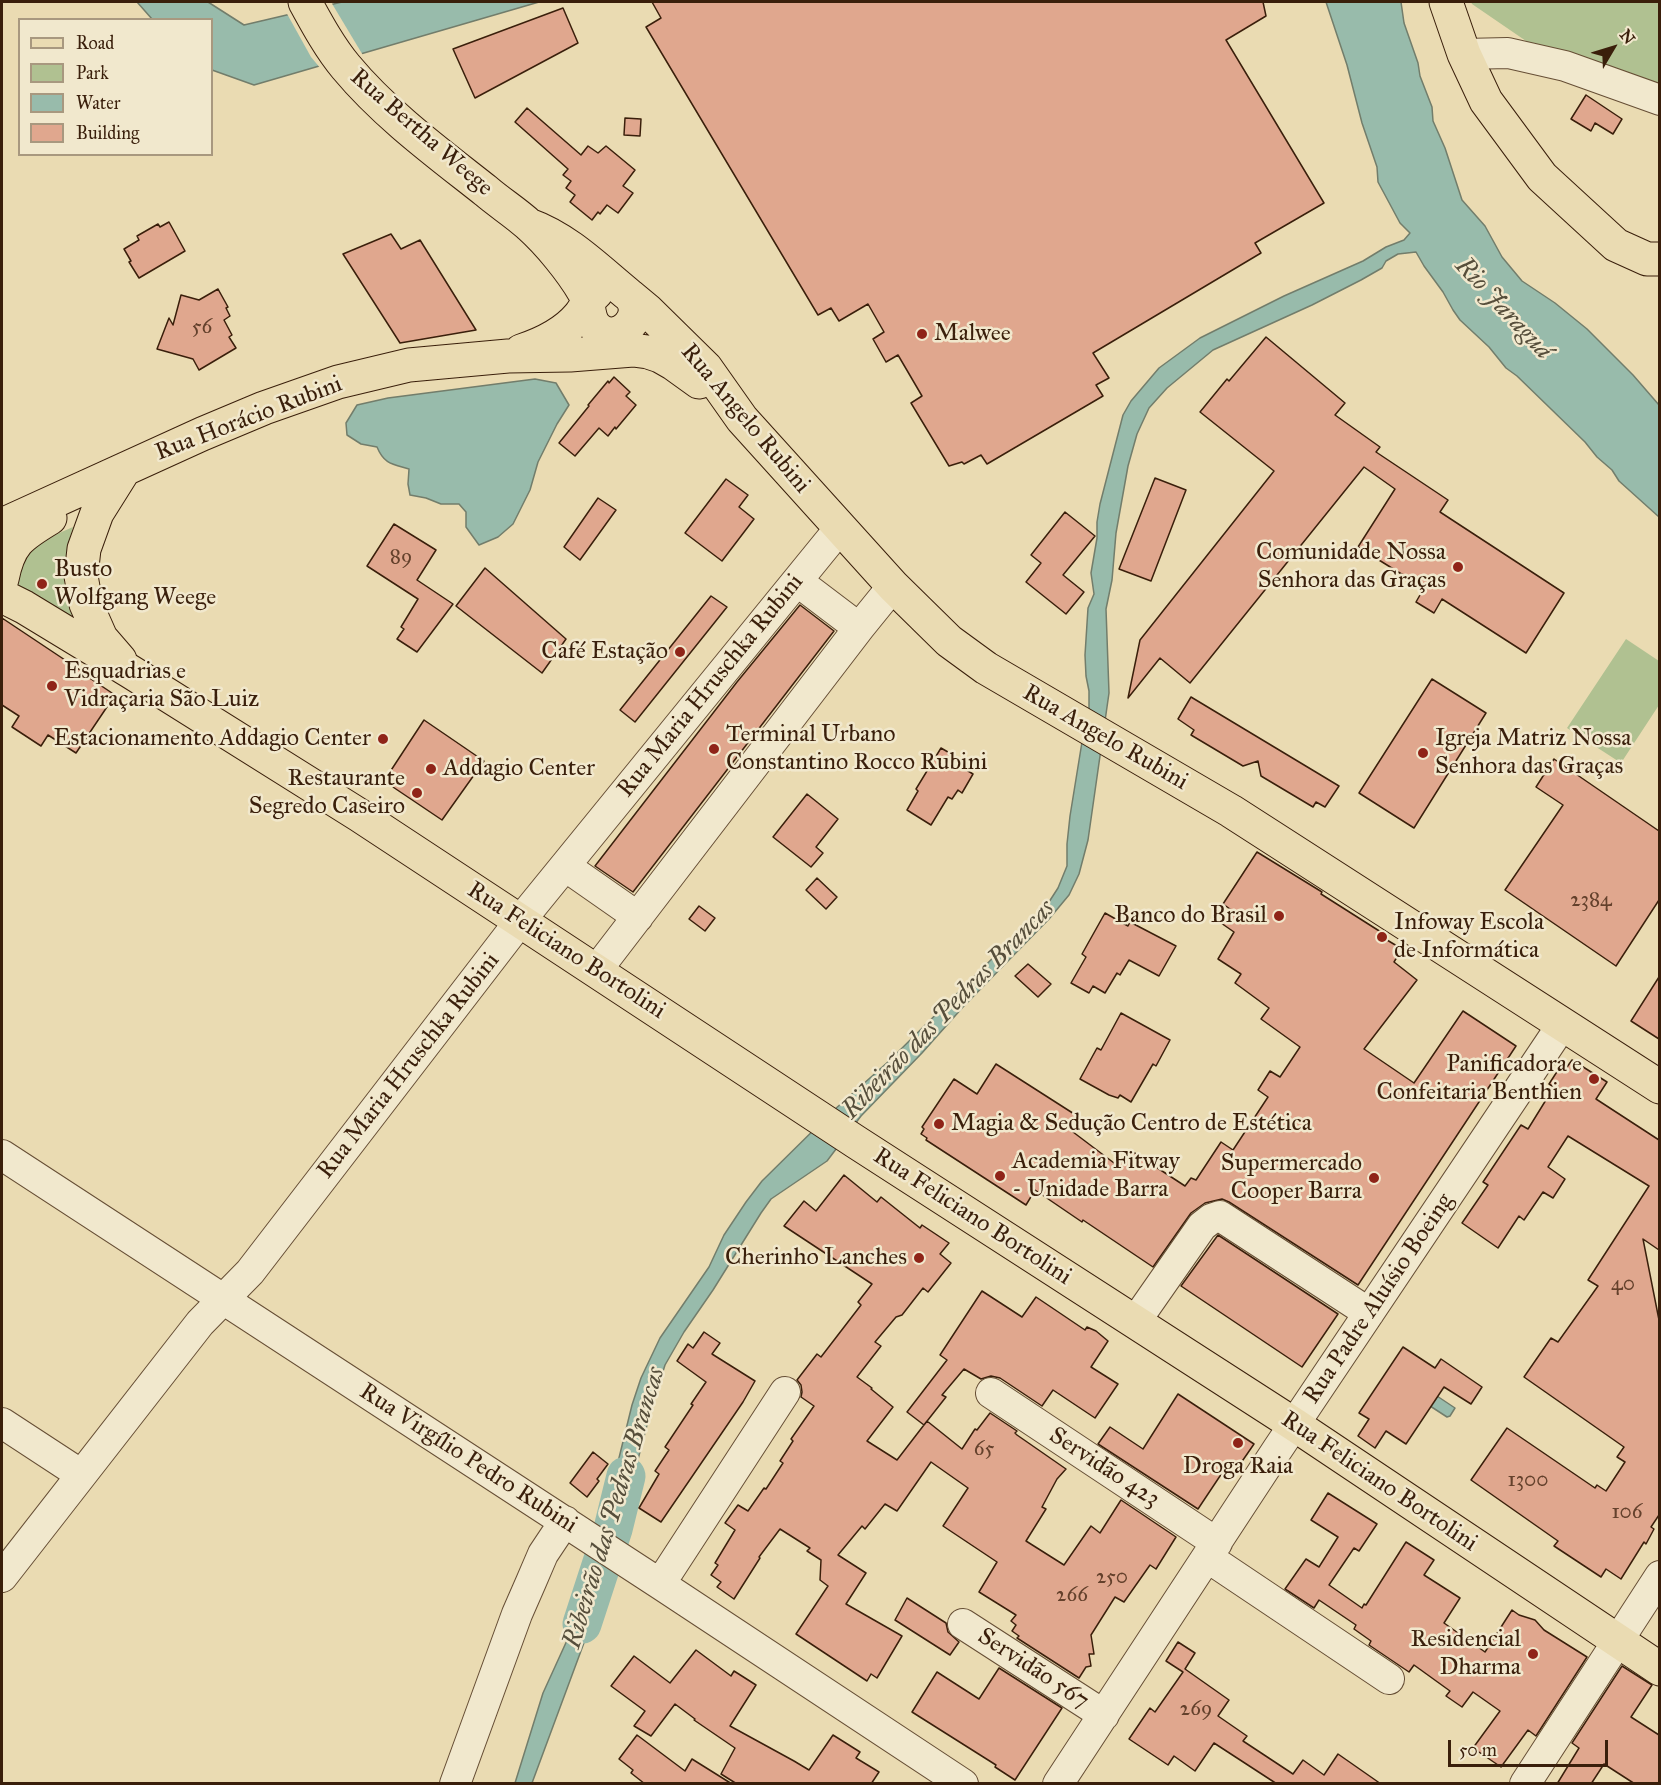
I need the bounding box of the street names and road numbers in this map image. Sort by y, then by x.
street label: Rua Bertha Weege [344,63,498,203]
street label: Rua Angelo Rubini [674,338,816,500]
street label: Rua Horácio Rubini [151,370,347,468]
street label: Rua Maria Hruschka Rubini [612,568,810,804]
street label: Rua Angelo Rubini [1017,679,1193,797]
street label: Rua Feliciano Bortolini [461,876,671,1026]
street label: Rua Maria Hruschka Rubini [312,947,506,1185]
street label: Rua Feliciano Bortolini [867,1142,1077,1292]
street label: Rua Padre Aluísio Boeing [1298,1188,1460,1410]
street label: Rua Virgílio Pedro Rubini [354,1378,582,1540]
street label: Rua Feliciano Bortolini [1275,1406,1483,1558]
street label: Servidão 423 [1043,1422,1165,1514]
street label: Servidão 567 [972,1622,1094,1716]

